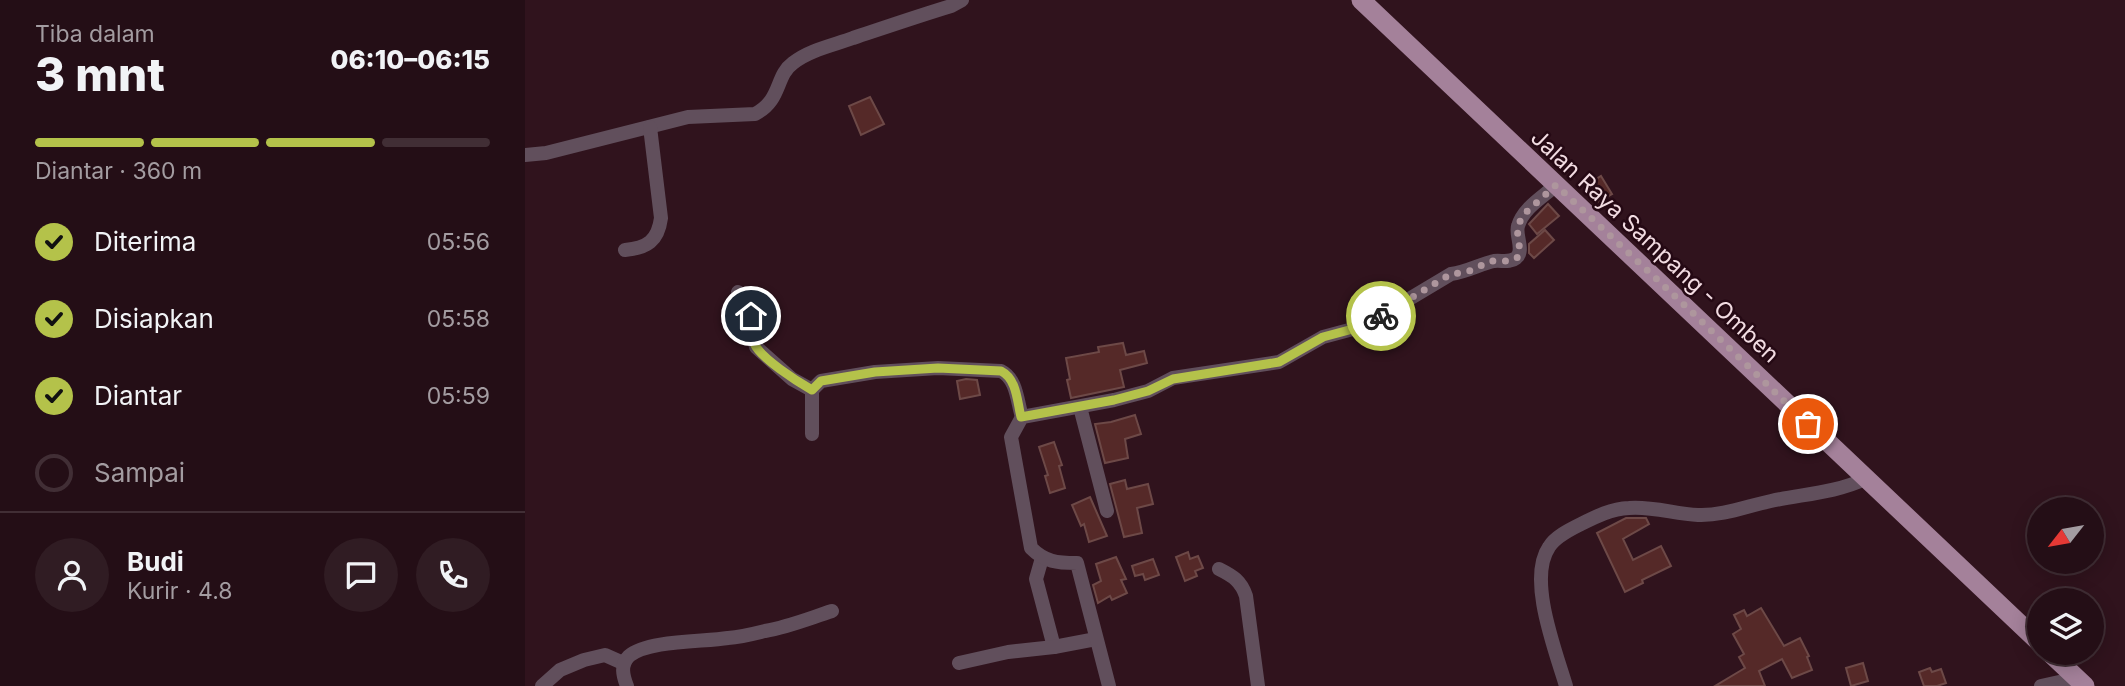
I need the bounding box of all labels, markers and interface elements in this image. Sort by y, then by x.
text: Tiba dalam [35,20,155,48]
text: 06:10–06:15 [330,44,490,75]
text: 3 mnt [35,46,165,102]
street label: Jalan Raya Sampang - Omben [1525,124,1785,368]
text: Diantar · 360 m [35,157,202,185]
icon: check [35,223,73,261]
text: Diterima [94,226,196,257]
text: 05:56 [427,228,490,256]
courier [1346,281,1416,351]
pin [721,286,781,346]
icon: home [732,297,770,335]
icon: bike [1362,297,1400,335]
icon: check [35,300,73,338]
text: Disiapkan [94,303,214,334]
text: 05:58 [427,305,490,333]
icon: check [35,377,73,415]
text: Diantar [94,380,182,411]
text: 05:59 [427,382,490,410]
pin [1778,394,1838,454]
icon: bag [1789,405,1827,443]
text: Sampai [94,457,185,488]
north arrow [2027,497,2103,574]
map controls [2027,497,2104,665]
button: person [35,538,109,612]
button: chat [324,538,398,612]
button: phone [416,538,490,612]
text: Budi [127,546,184,577]
text: Kurir · 4.8 [127,577,233,605]
button: layers [2027,588,2104,665]

